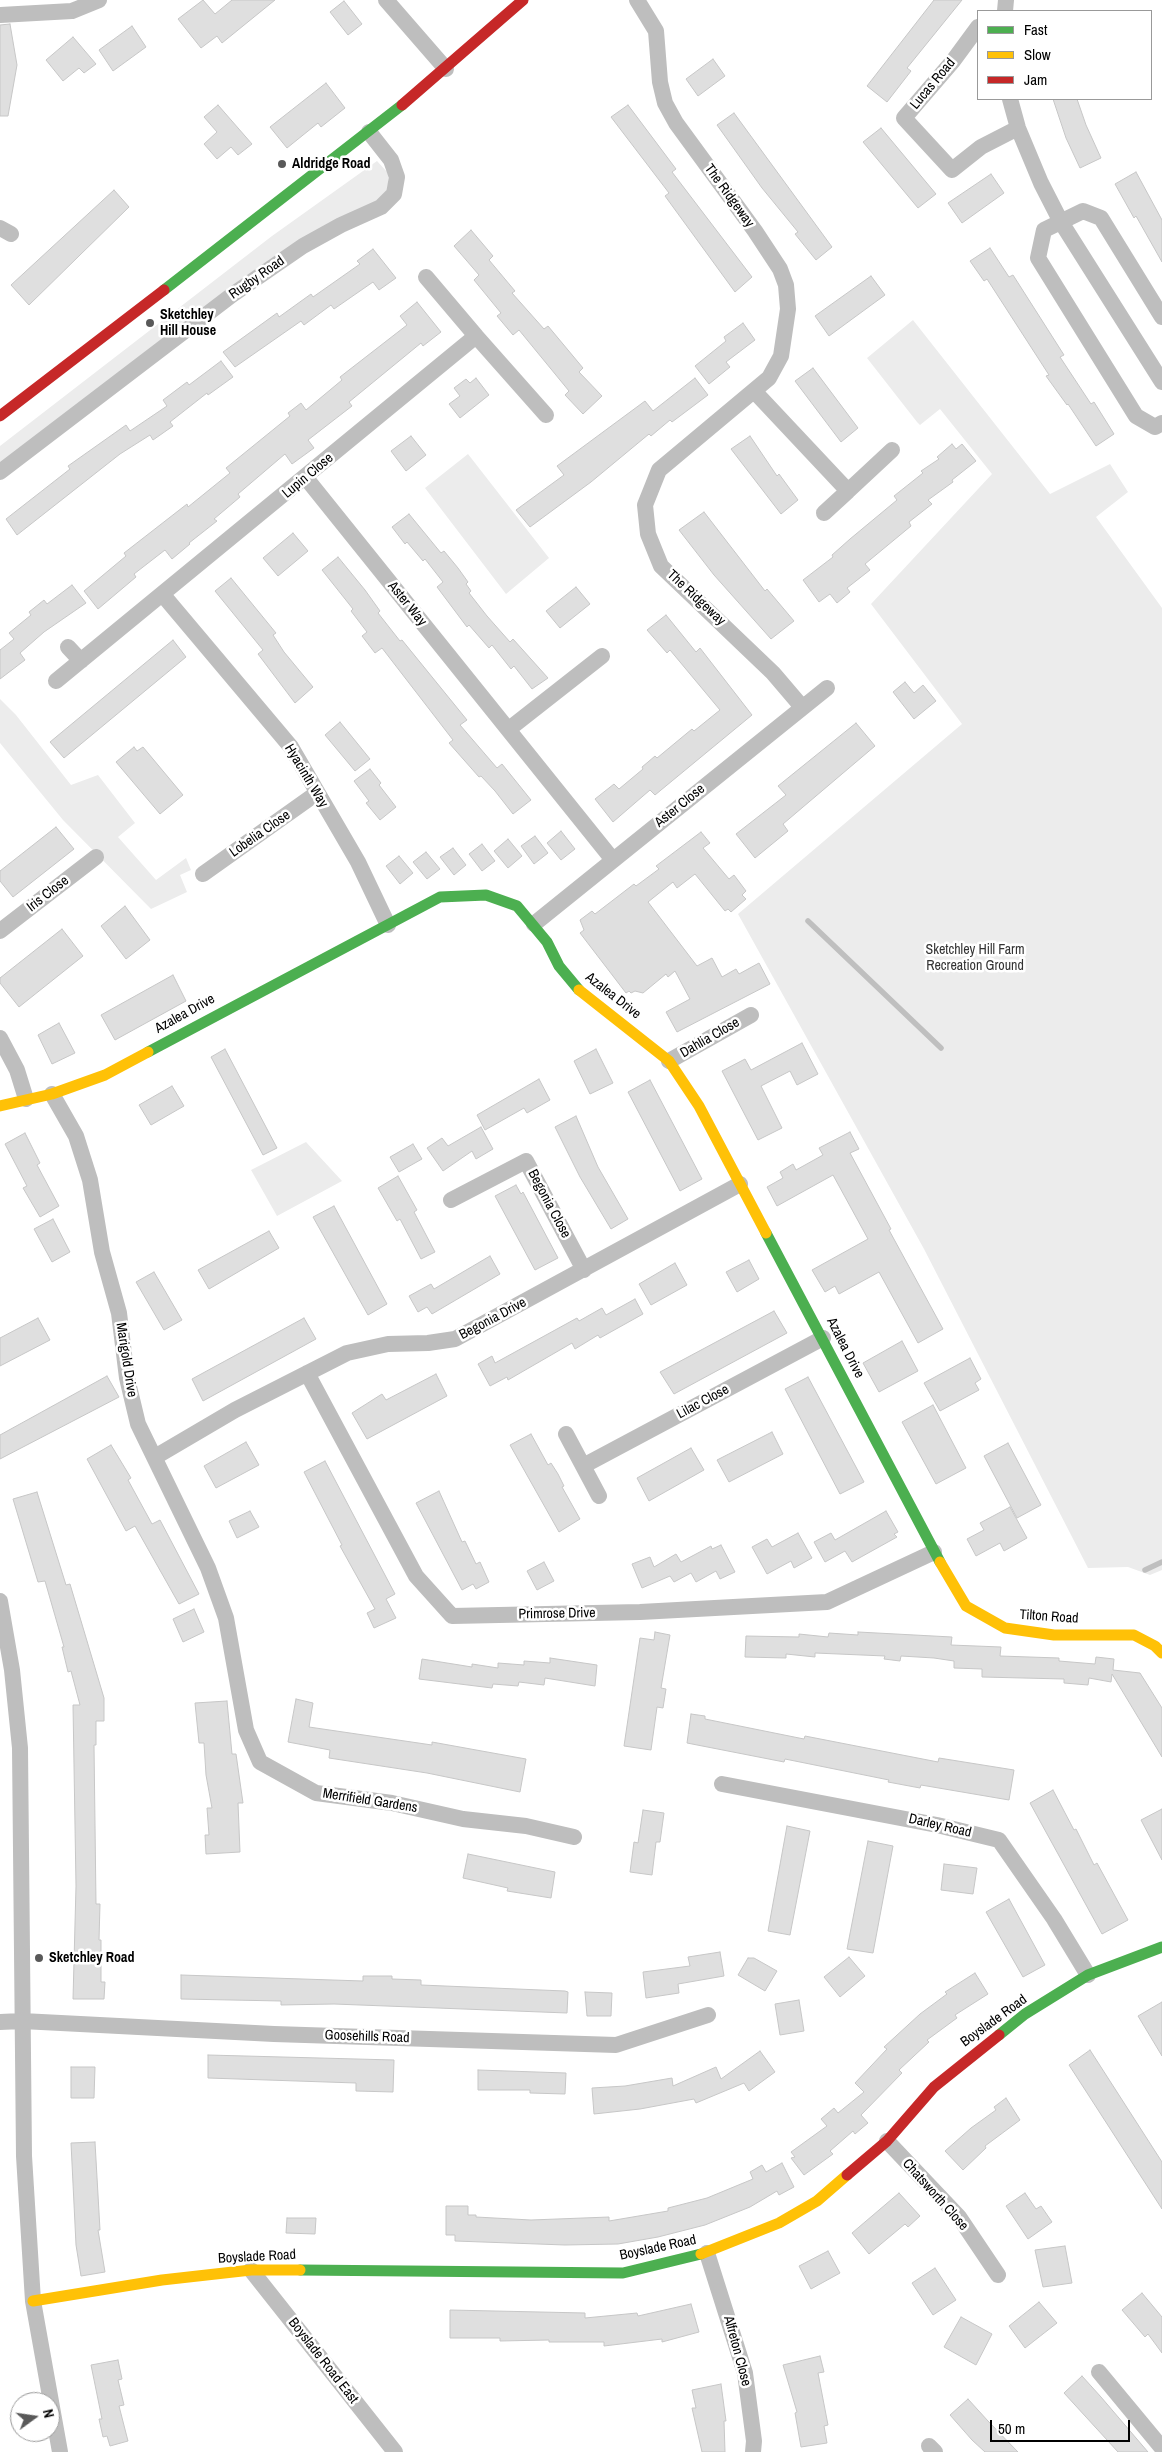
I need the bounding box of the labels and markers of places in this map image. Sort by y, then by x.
place label: Aldridge Road [292,156,370,172]
marker: Aldridge Road [276,158,288,170]
place label: Sketchley Hill House [160,307,216,340]
marker: Sketchley Hill House [144,317,156,329]
place label: Sketchley Road [49,1950,134,1966]
marker: Sketchley Road [33,1952,45,1964]

